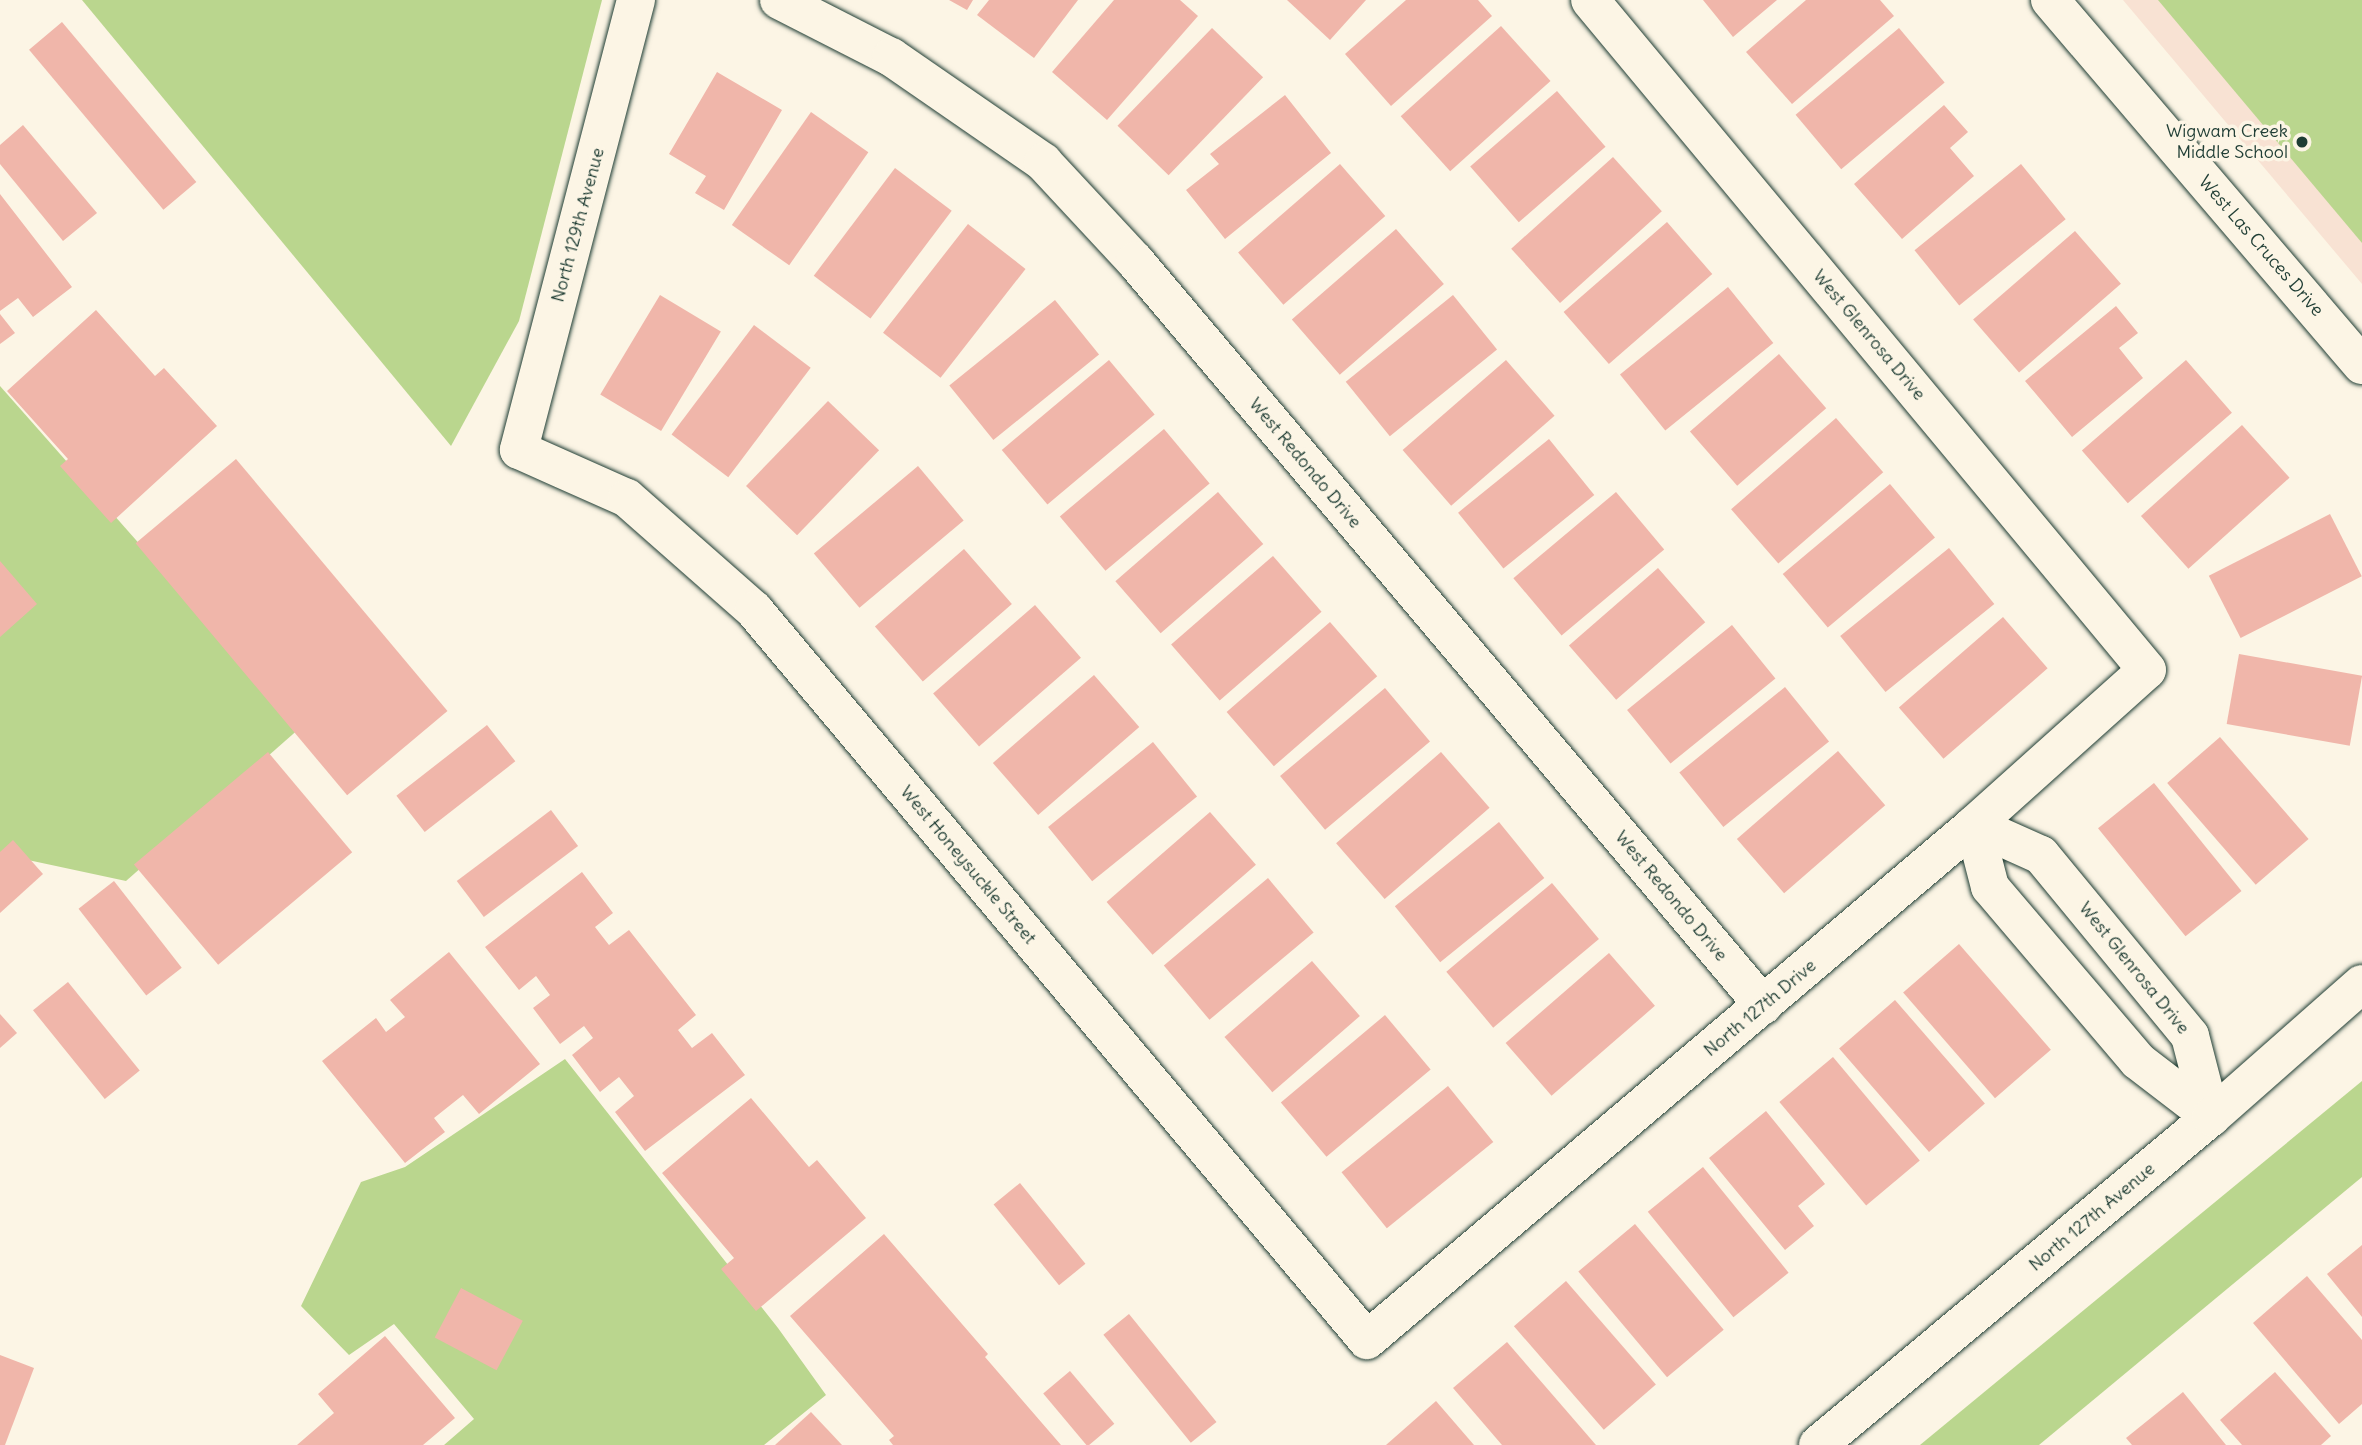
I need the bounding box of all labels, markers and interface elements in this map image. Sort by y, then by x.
place label: Wigwam Creek Middle School [2166,121,2288,164]
marker: Wigwam Creek Middle School [2294,134,2310,150]
street label: North 129th Avenue [547,145,609,305]
street label: West Las Cruces Drive [2194,171,2328,321]
street label: West Glenrosa Drive [1808,265,1930,405]
street label: West Redondo Drive [1244,393,1366,533]
street label: West Honeysuckle Street [895,781,1041,949]
street label: West Redondo Drive [1610,826,1732,966]
street label: West Glenrosa Drive [2074,898,2194,1038]
street label: North 127th Drive [1700,955,1820,1061]
street label: North 127th Avenue [2025,1158,2159,1276]

